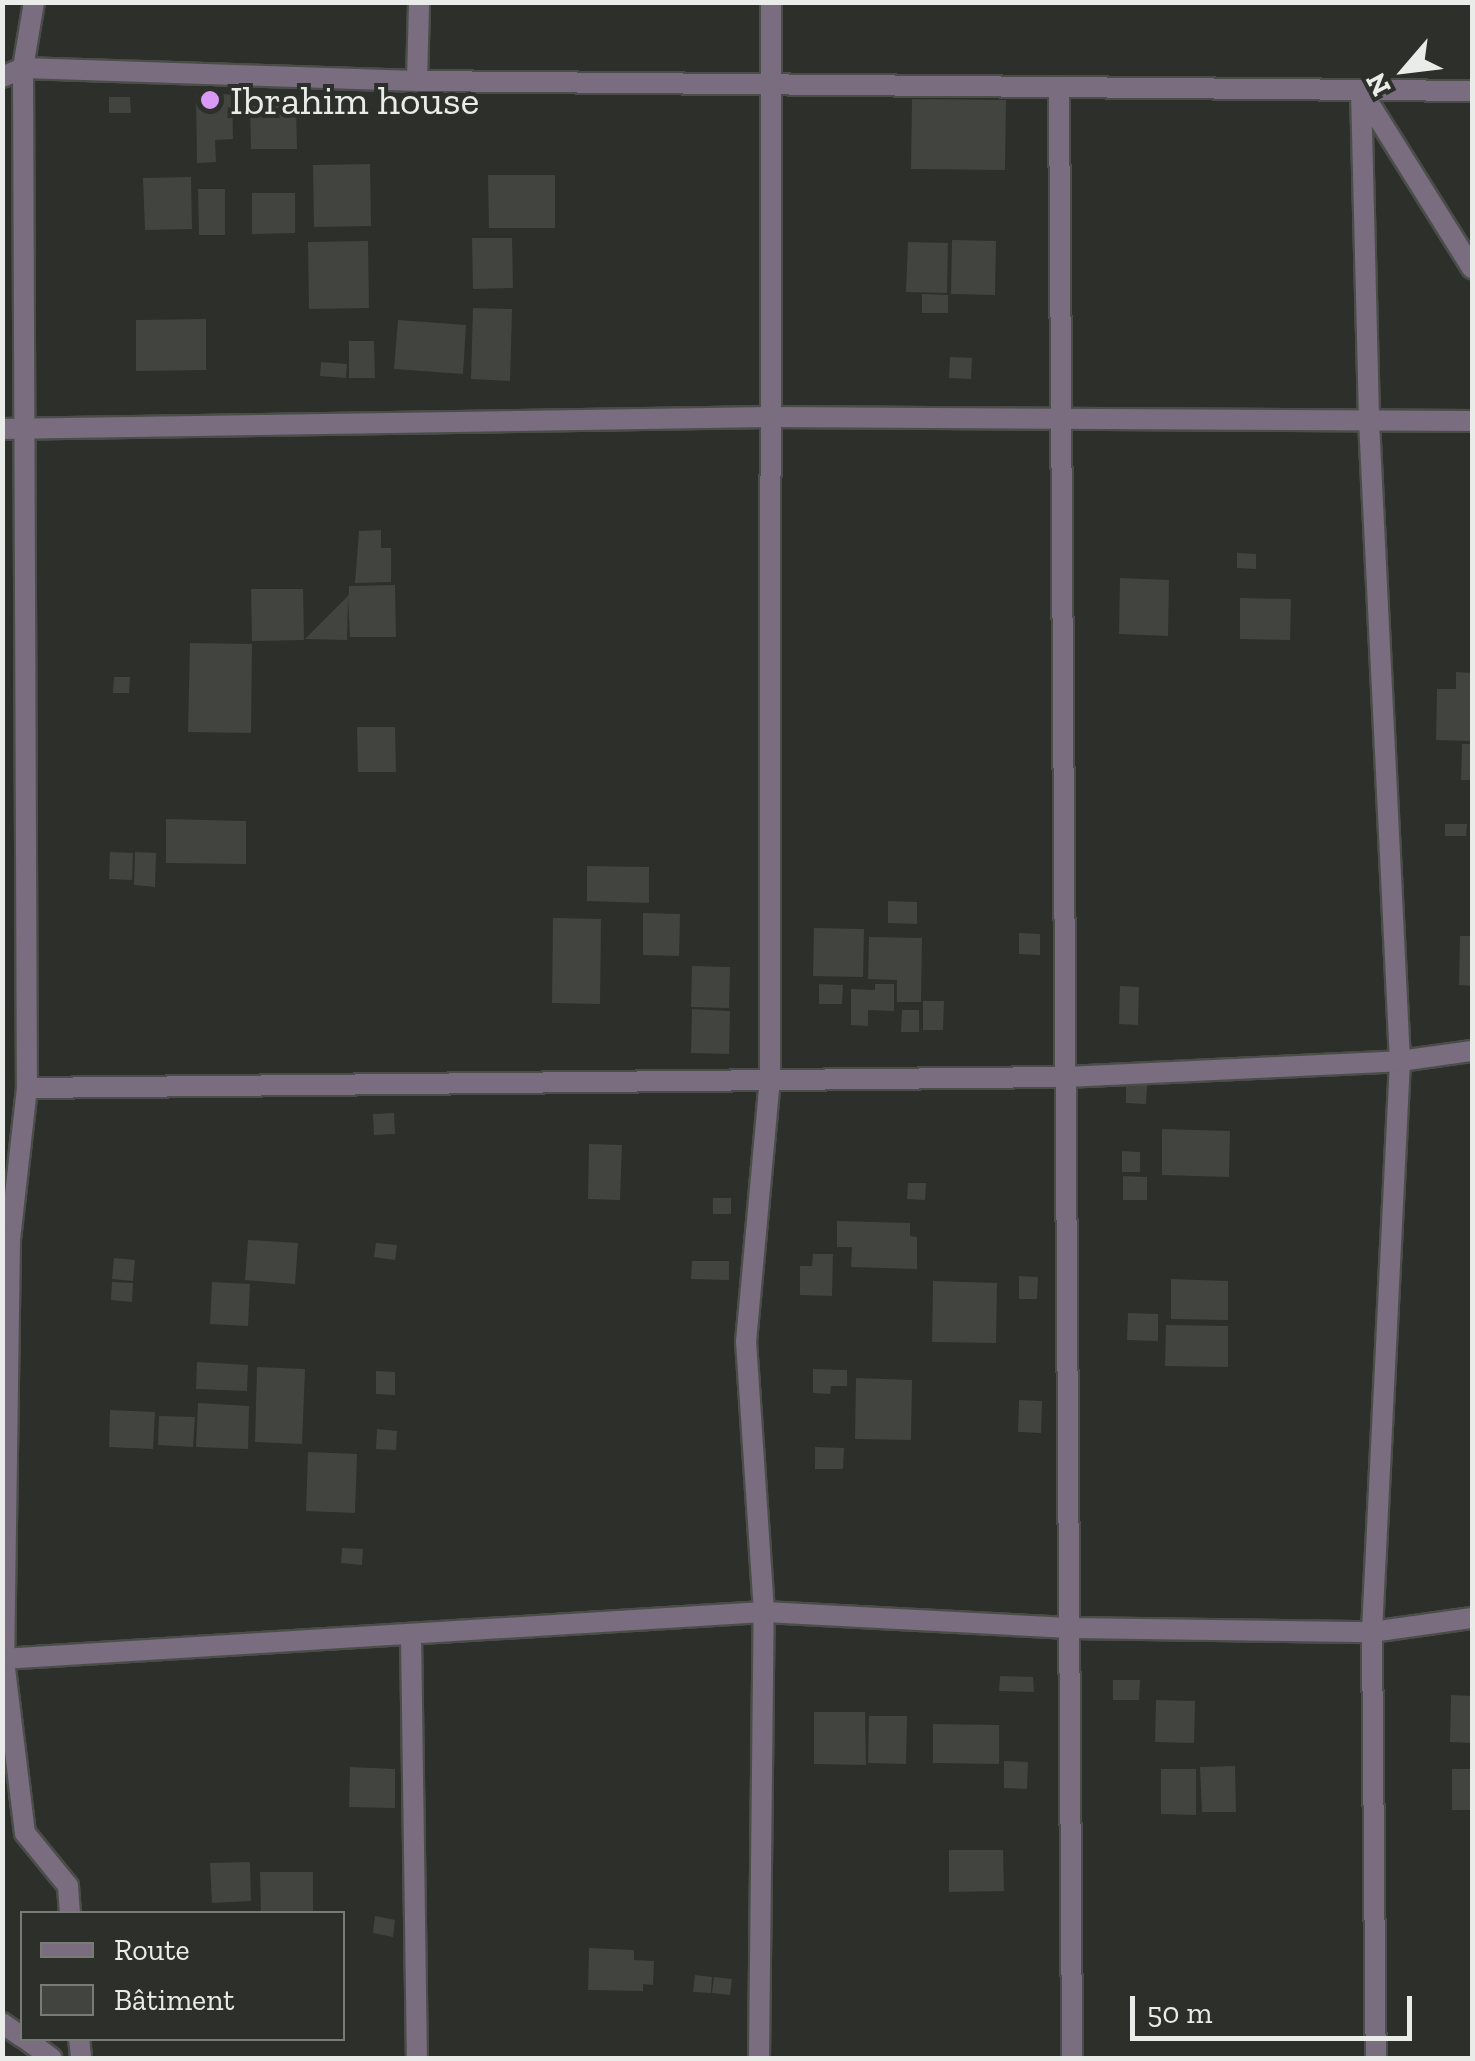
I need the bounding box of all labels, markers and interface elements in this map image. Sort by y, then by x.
north arrow [1355,20,1455,120]
text: N [1359,67,1398,101]
place label: Ibrahim house [230,76,479,124]
marker: Ibrahim house [199,89,221,111]
legend [20,1911,345,2041]
text: Route [114,1932,190,1968]
scale bar [1135,1976,1418,2038]
text: Bâtiment [114,1982,234,2018]
text: 50 m [1147,1995,1212,2031]

